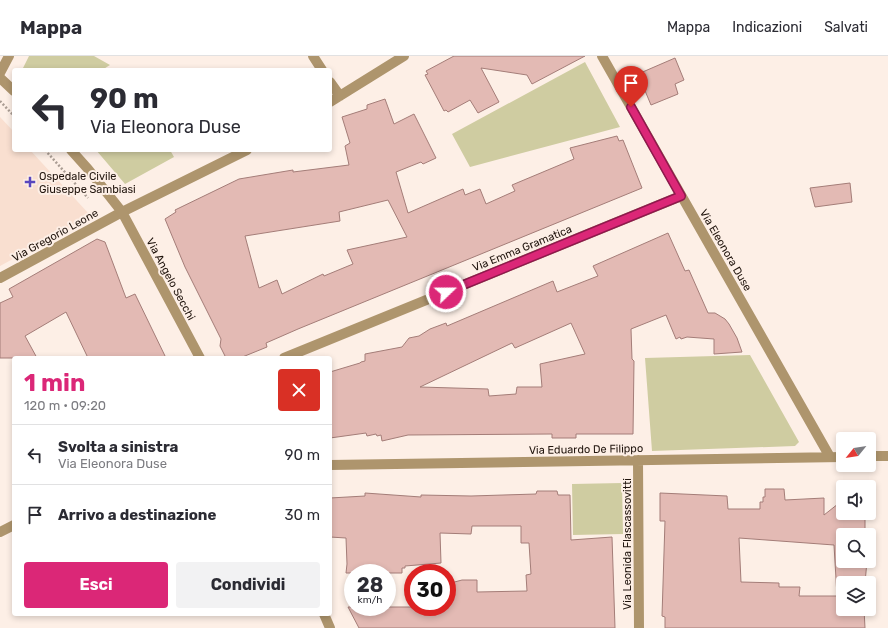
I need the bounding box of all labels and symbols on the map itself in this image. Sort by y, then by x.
pin [614,66,648,107]
place label: Ospedale Civile Giuseppe Sambiasi [39,170,136,196]
marker: Ospedale Civile Giuseppe Sambiasi [24,176,36,188]
street label: Via Gregorio Leone [10,206,101,264]
street label: Via Eleonora Duse [697,207,754,293]
street label: Via Emma Gramatica [471,223,574,274]
street label: Via Angelo Secchi [143,236,198,323]
position arrow [425,271,467,313]
north arrow [836,432,876,472]
street label: Via Eduardo De Filippo [529,442,643,457]
street label: Via Leonida Flascassovitti [621,478,634,610]
speed limit sign: 30 [404,564,456,616]

